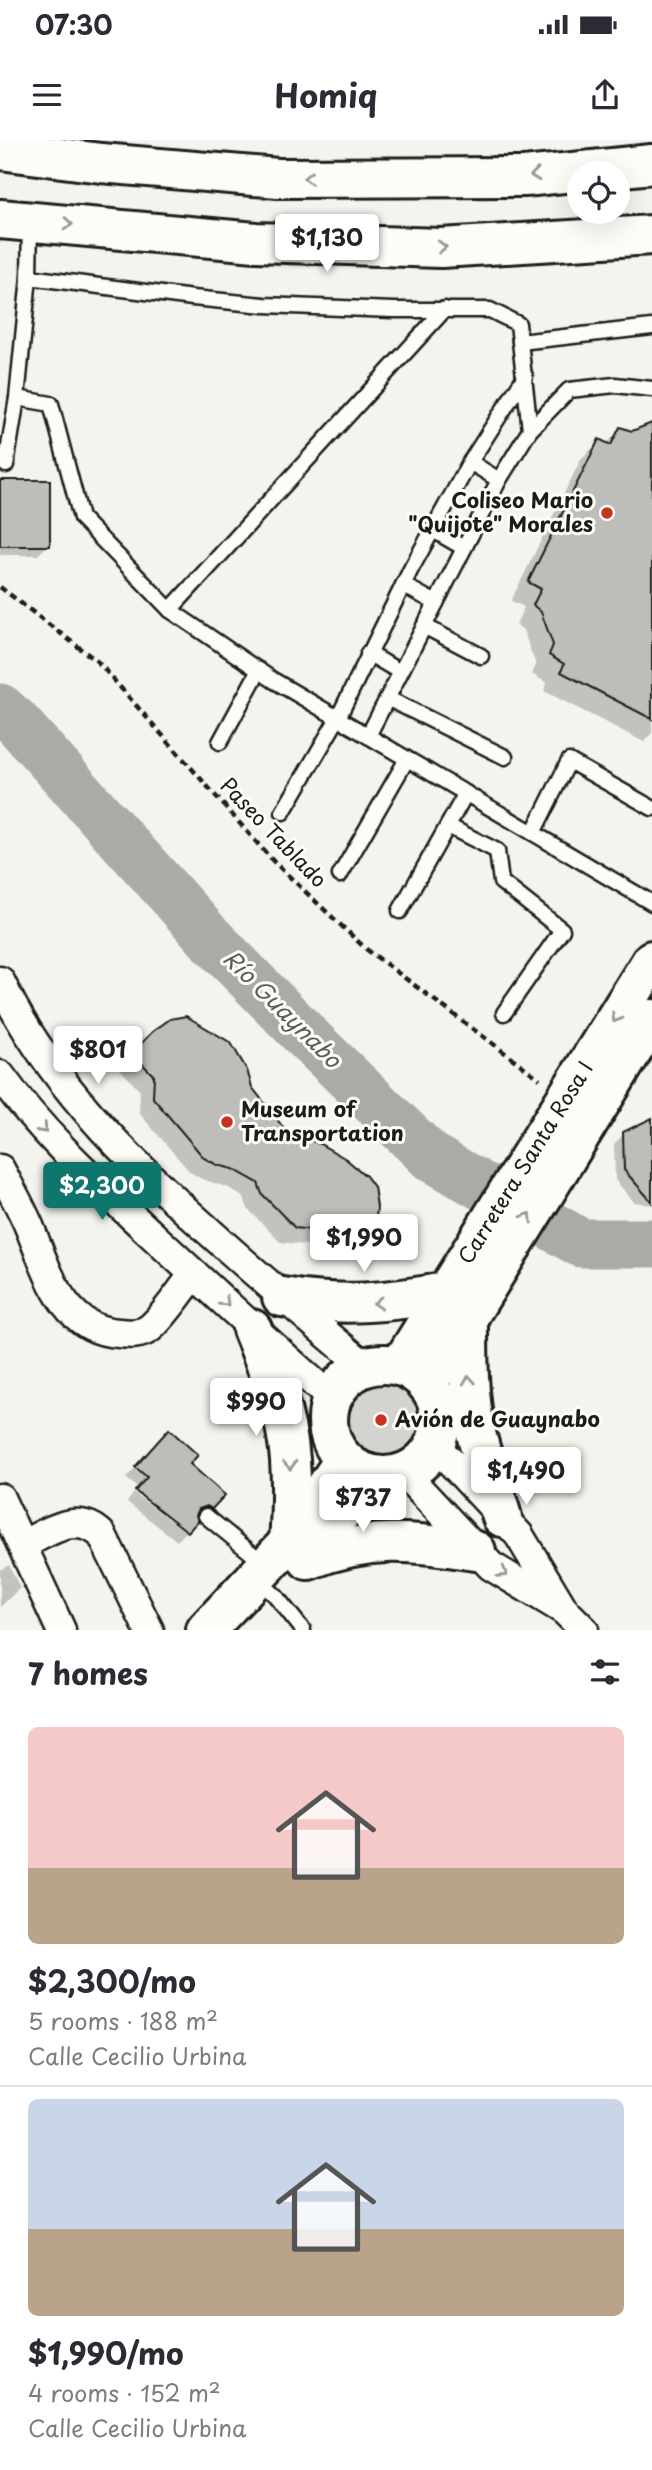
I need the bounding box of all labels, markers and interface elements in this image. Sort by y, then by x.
text: 07:30 [35,5,113,44]
text: Homiq [274,71,378,119]
icon: menu [28,76,66,114]
icon: share [586,76,624,114]
map controls [567,161,630,224]
button: locate [567,161,630,224]
one-way arrow [530,168,541,183]
one-way arrow [302,170,313,186]
pin: $1,130 [270,214,384,274]
one-way arrow [63,216,74,231]
text: $1,130 [291,219,363,254]
one-way arrow [437,239,447,255]
place label: Coliseo Mario "Quijote" Morales [408,483,593,539]
marker: Coliseo Mario "Quijote" Morales [599,505,615,521]
street label: Paseo Tablado [213,769,335,894]
water label: Río Guaynabo [216,941,351,1076]
one-way arrow [612,1011,625,1024]
pin: $801 [57,1026,139,1086]
text: $801 [69,1031,127,1066]
street label: Carretera Santa Rosa I [449,1054,600,1270]
place label: Museum of Transportation [241,1092,404,1148]
marker: Museum of Transportation [219,1114,235,1130]
one-way arrow [34,1120,47,1133]
pin: $2,300 [45,1163,159,1222]
text: $2,300 [59,1167,145,1202]
one-way arrow [520,1212,533,1225]
pin: $1,990 [307,1214,421,1274]
text: $1,990 [326,1219,402,1254]
one-way arrow [217,1294,230,1307]
one-way arrow [373,1295,384,1310]
one-way arrow [462,1374,477,1385]
pin: $990 [215,1378,297,1438]
text: $990 [226,1383,286,1418]
place label: Avión de Guaynabo [394,1402,600,1434]
marker: Avión de Guaynabo [373,1412,389,1428]
pin: $1,490 [469,1448,583,1507]
text: $1,490 [487,1452,565,1487]
one-way arrow [282,1460,297,1471]
pin: $737 [322,1474,404,1534]
text: $737 [335,1479,391,1514]
one-way arrow [495,1565,508,1578]
text: 7 homes [28,1650,148,1695]
icon: filters [586,1653,624,1691]
icon: home [263,1772,389,1898]
text: $2,300/mo [28,1958,196,2003]
text: 5 rooms · 188 m² [28,2003,218,2038]
text: Calle Cecilio Urbina [28,2038,246,2073]
icon: home [263,2144,389,2270]
text: $1,990/mo [28,2330,184,2375]
text: 4 rooms · 152 m² [28,2375,221,2410]
text: Calle Cecilio Urbina [28,2410,246,2445]

